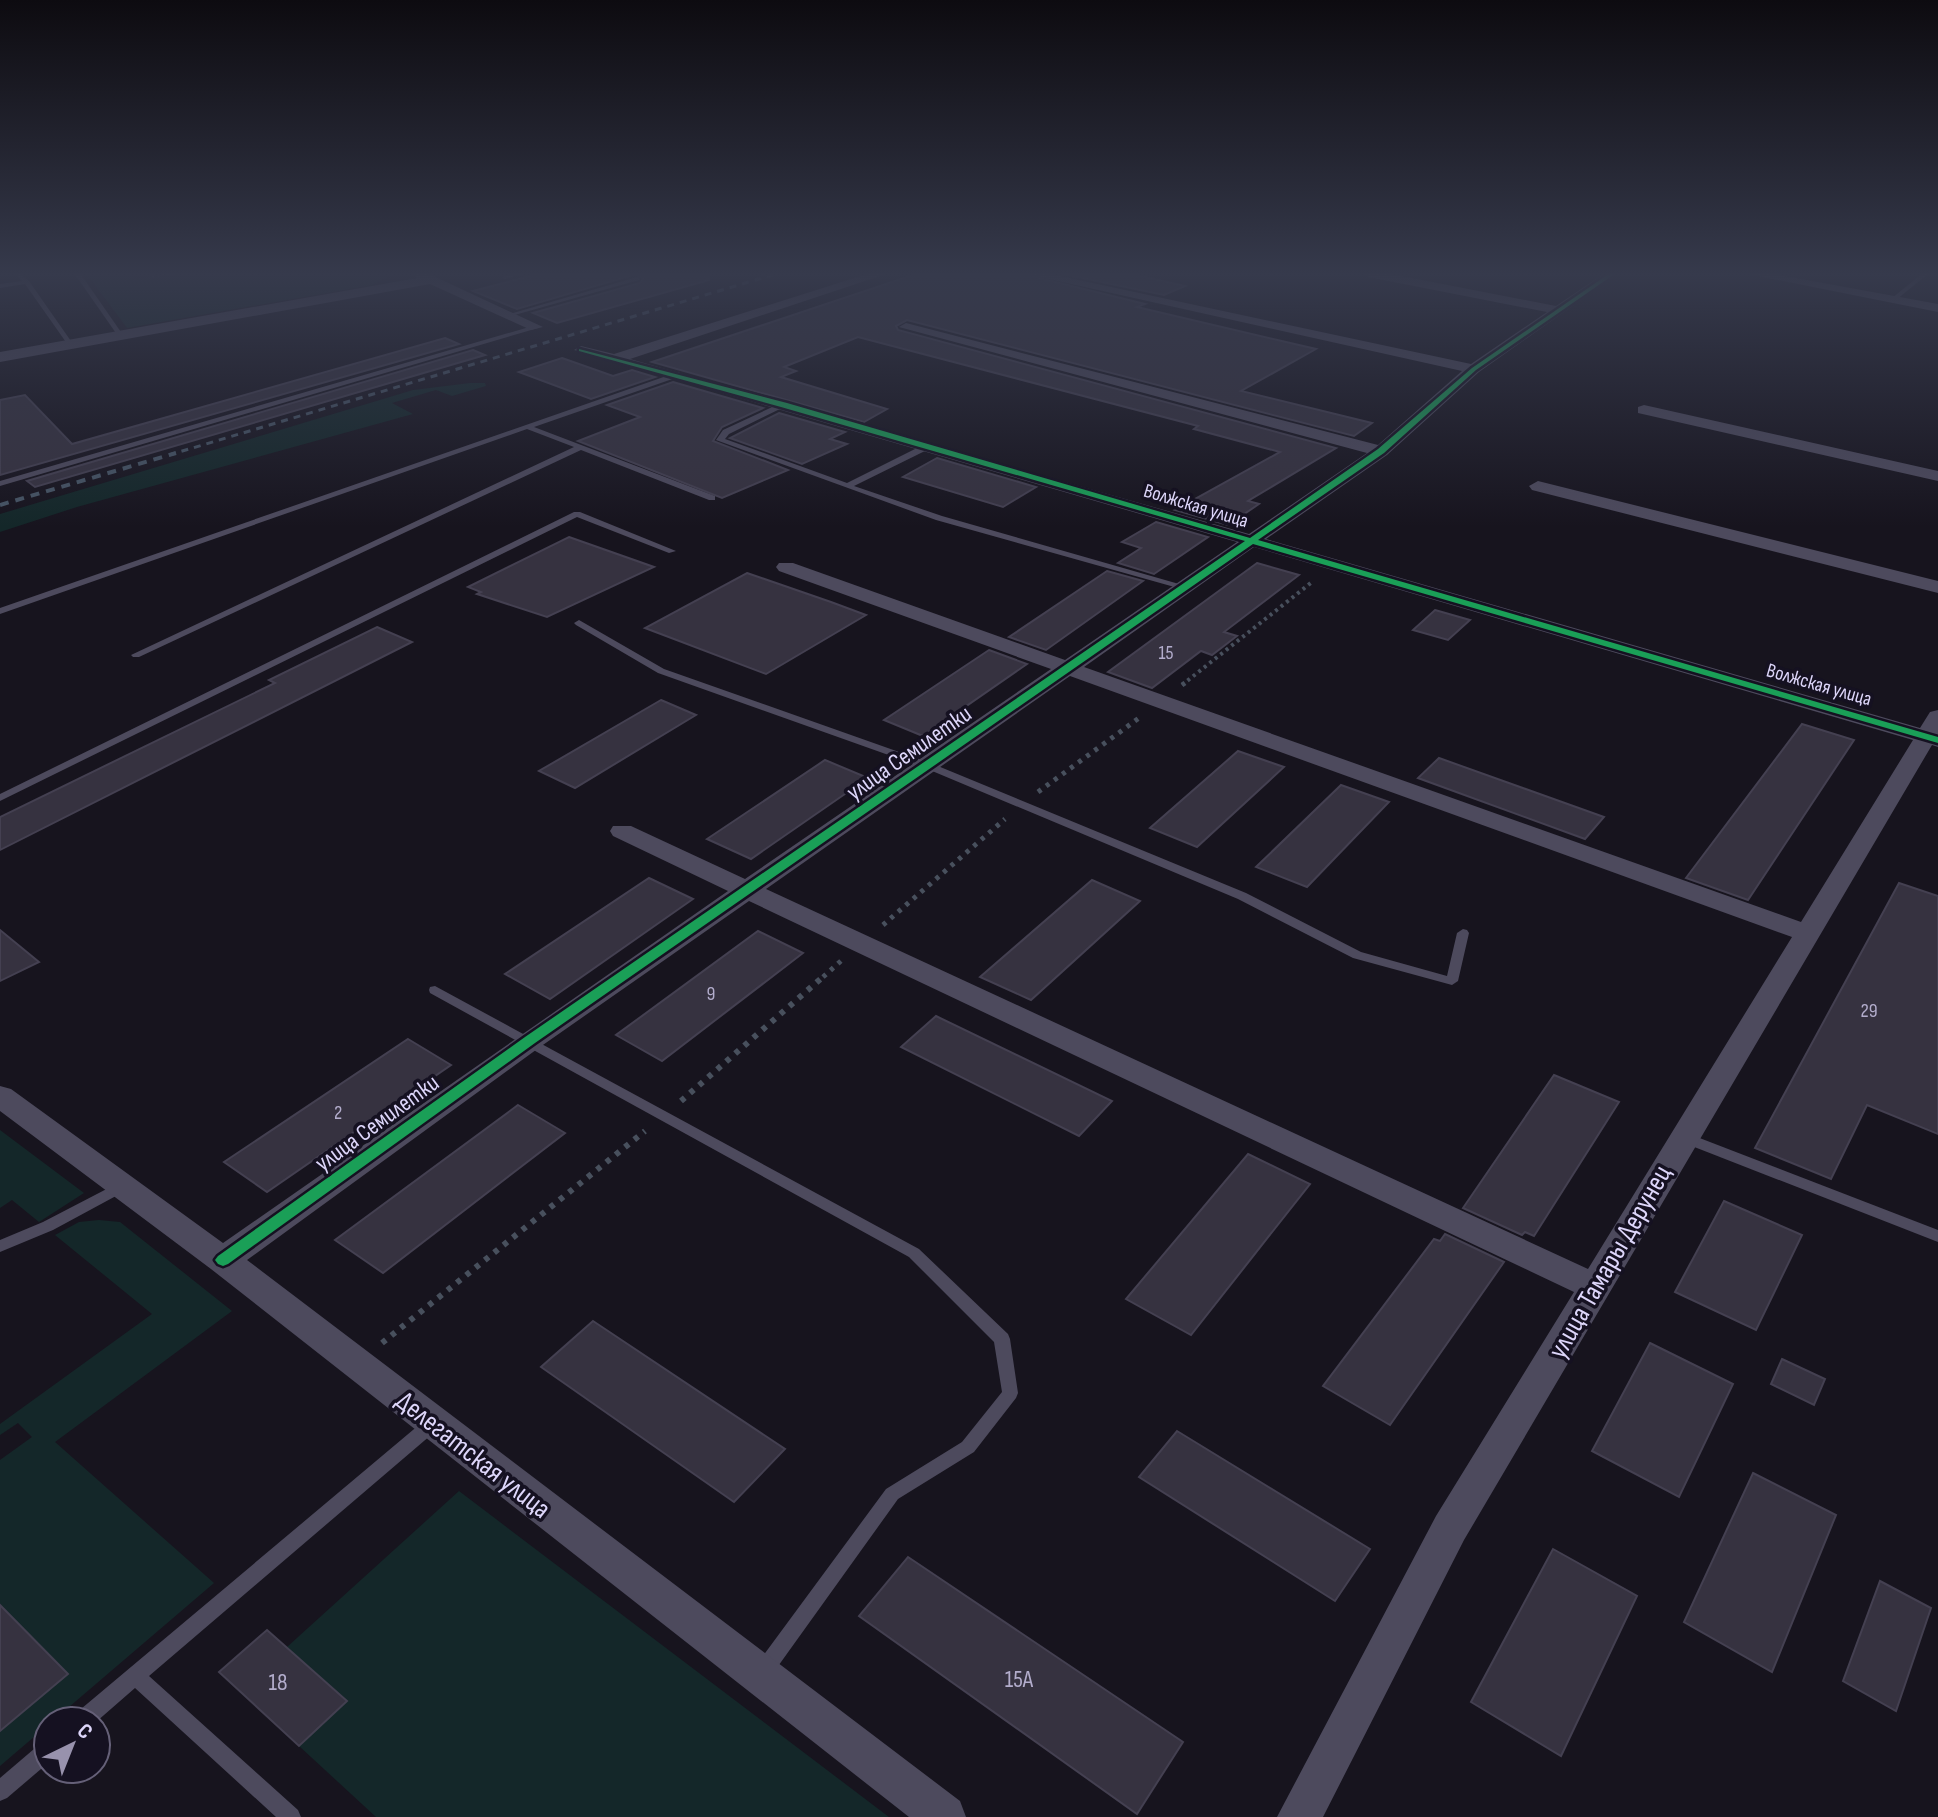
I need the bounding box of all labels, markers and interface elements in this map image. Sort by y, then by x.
street label: Волжская улица [1141,479,1251,533]
house number: 15 [1158,641,1174,665]
street label: Волжская улица [1764,659,1874,711]
street label: улица Семилетки [841,699,977,807]
house number: 9 [707,982,715,1006]
house number: 29 [1860,999,1878,1023]
street label: улица Семилетки [309,1068,445,1178]
house number: 2 [334,1101,342,1125]
street label: улица Тамары Дерунец [1541,1159,1679,1364]
street label: Делегатская улица [389,1384,557,1526]
house number: 15А [1005,1665,1034,1694]
house number: 18 [269,1668,287,1697]
north arrow [32,1705,112,1785]
text: С [71,1718,98,1745]

